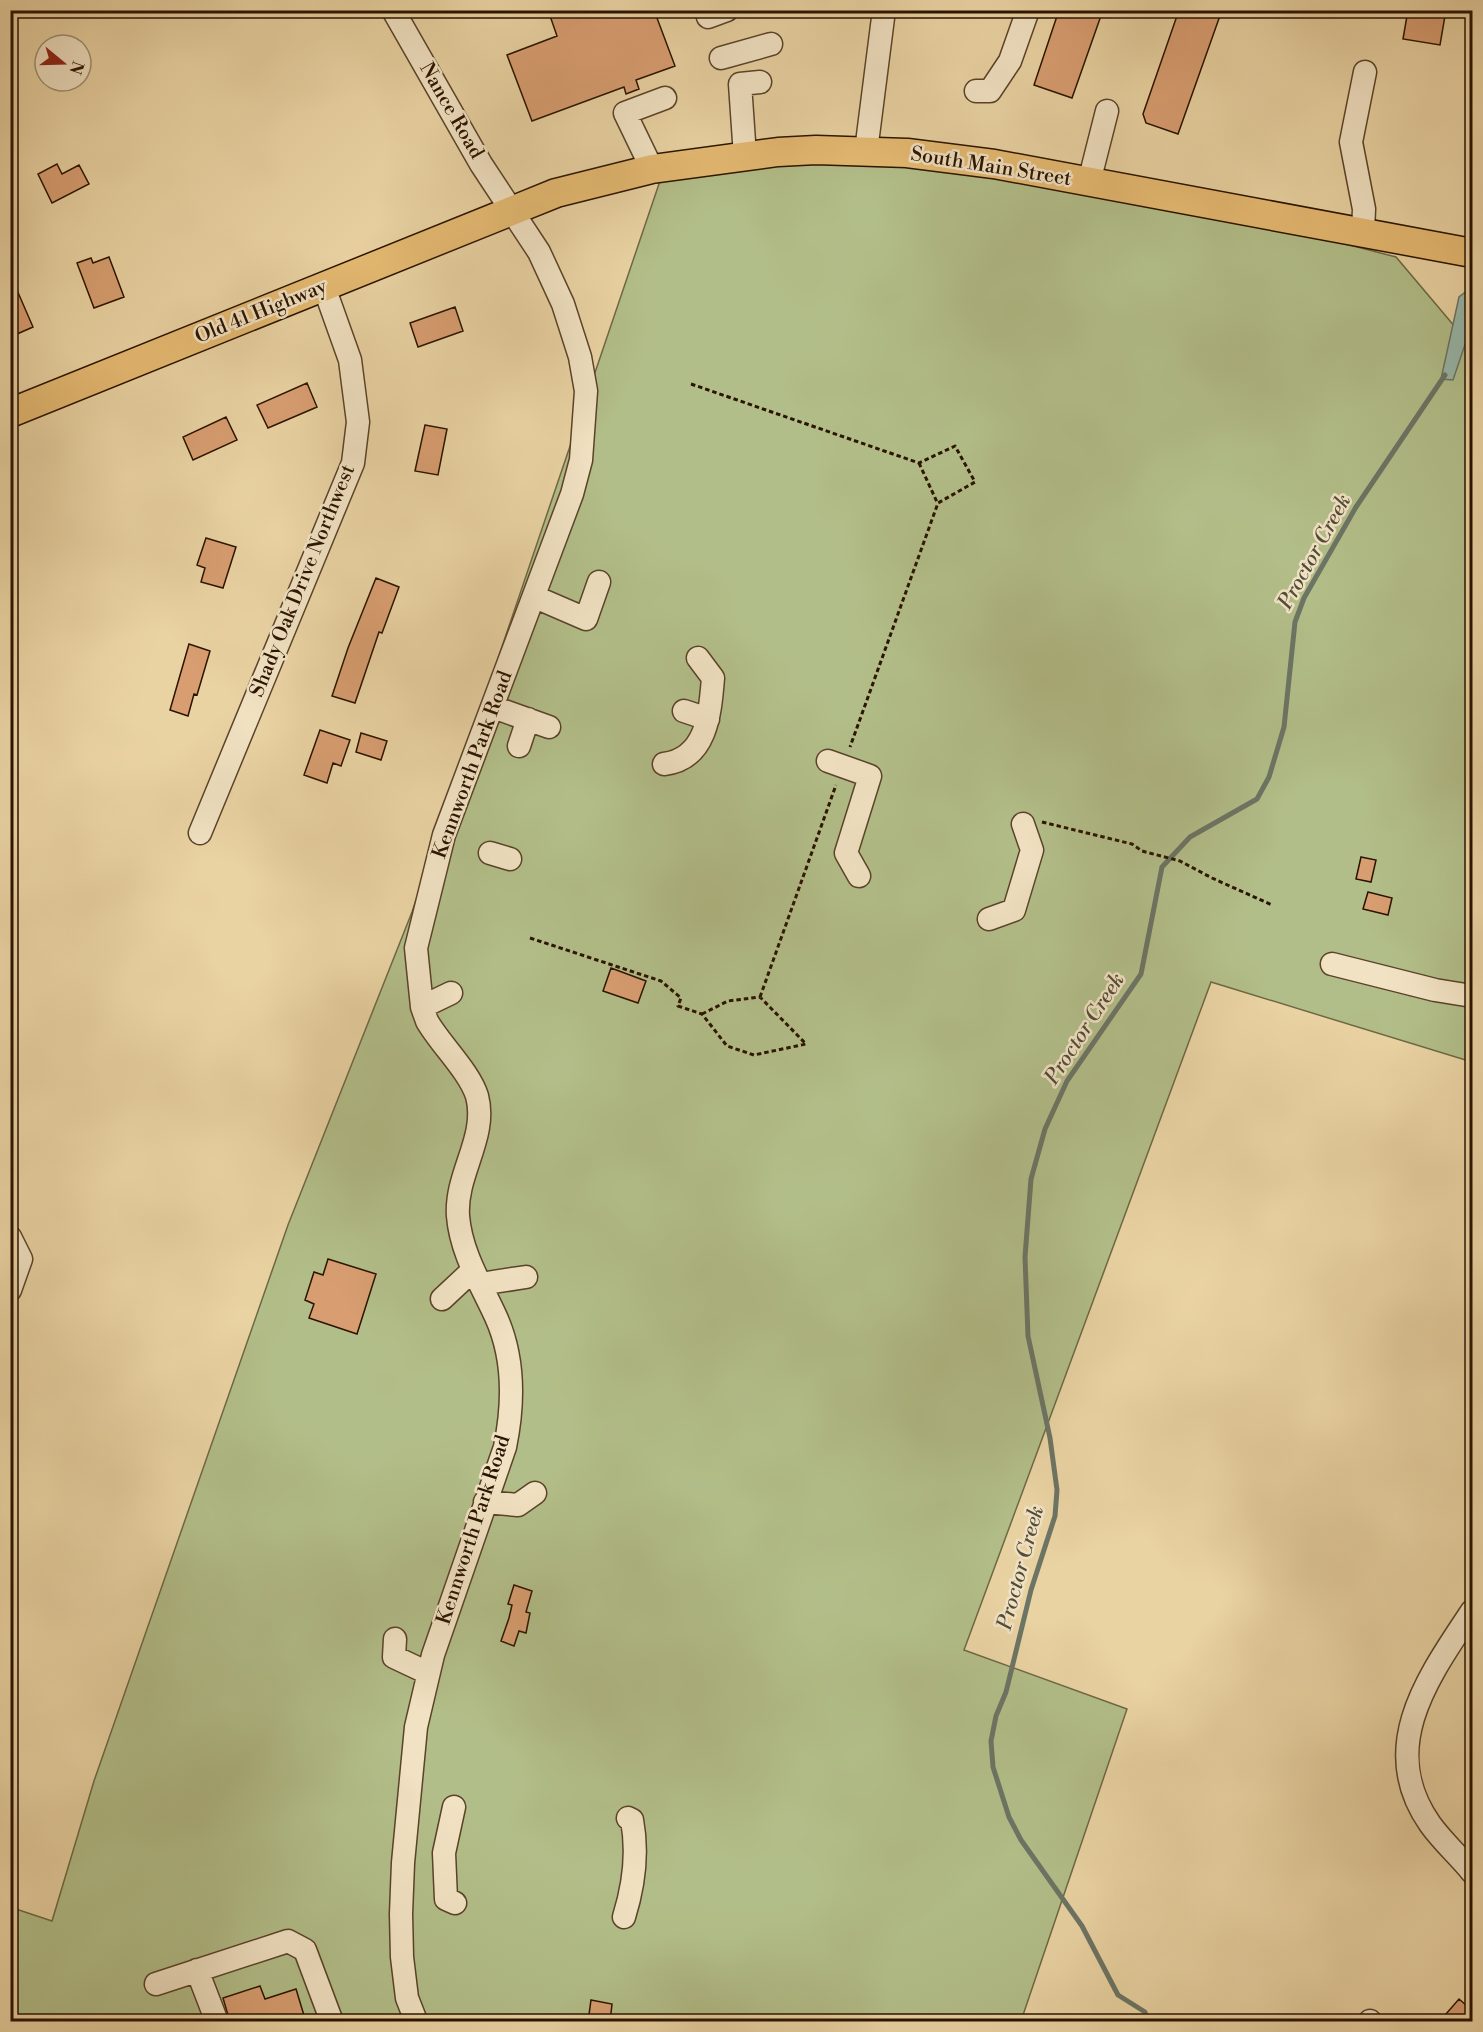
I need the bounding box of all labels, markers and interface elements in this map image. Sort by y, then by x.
north arrow [33,33,93,93]
text: N [65,58,88,77]
street label: Nance Road [413,58,489,164]
street label: South Main Street [909,142,1073,192]
street label: Old 41 Highway [191,274,331,350]
street label: Shady Oak Drive Northwest [245,461,361,701]
water label: Proctor Creek [1272,490,1357,615]
street label: Kennworth Park Road [427,667,519,862]
water label: Proctor Creek [1039,968,1131,1090]
street label: Kennworth Park Road [432,1431,517,1628]
water label: Proctor Creek [992,1503,1050,1634]

